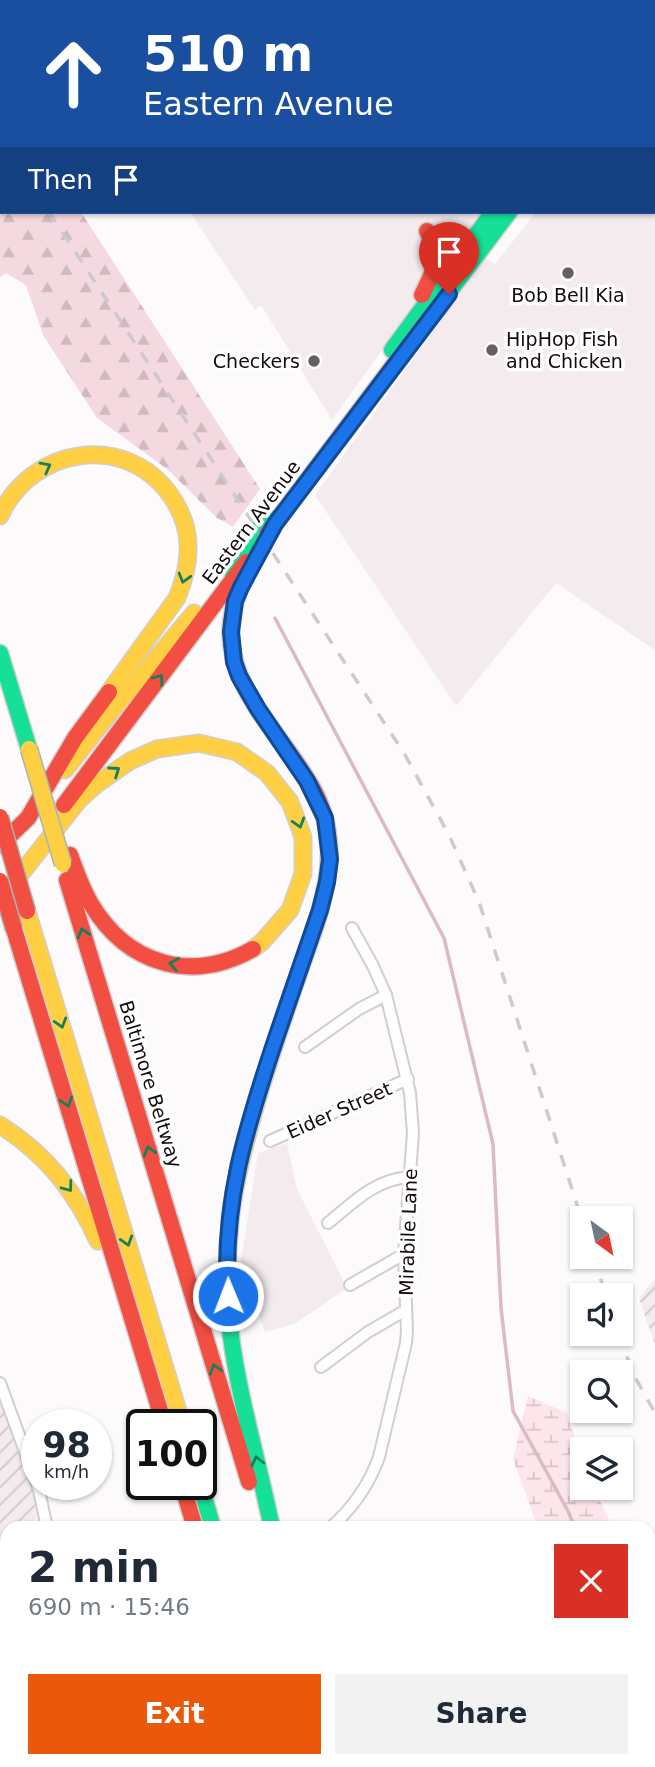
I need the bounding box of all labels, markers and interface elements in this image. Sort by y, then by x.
text: 510 m [143,26,313,83]
icon: ahead [28,28,119,119]
text: Eastern Avenue [143,85,394,123]
icon: arrive [107,161,145,199]
text: Then [28,165,93,195]
pin [419,222,479,294]
icon: arrive [430,233,468,271]
marker: Bob Bell Kia [560,265,576,281]
place label: Bob Bell Kia [511,284,625,306]
place label: HipHop Fish and Chicken [506,328,623,372]
marker: HipHop Fish and Chicken [484,342,500,358]
place label: Checkers [213,350,300,372]
marker: Checkers [306,353,322,369]
street label: Eastern Avenue [197,456,305,588]
one-way arrow [38,462,51,475]
one-way arrow [177,571,192,583]
one-way arrow [150,674,163,686]
one-way arrow [107,766,120,779]
one-way arrow [291,816,306,828]
one-way arrow [77,927,92,939]
one-way arrow [168,957,180,972]
street label: Baltimore Beltway [115,998,187,1170]
one-way arrow [53,1017,68,1029]
street label: Eider Street [283,1077,395,1143]
one-way arrow [59,1095,73,1107]
one-way arrow [142,1145,157,1157]
street label: Mirabile Lane [395,1168,421,1296]
one-way arrow [60,1179,72,1191]
north arrow [570,1206,634,1269]
map controls [570,1206,633,1500]
one-way arrow [118,1235,133,1247]
position arrow [191,1259,265,1333]
button: sound [570,1283,633,1346]
button: search [570,1360,633,1423]
one-way arrow [208,1363,223,1375]
speed limit sign: 100 [126,1409,217,1500]
text: 98 [42,1425,91,1465]
button: layers [570,1437,633,1500]
one-way arrow [251,1455,265,1467]
text: km/h [44,1461,89,1482]
text: 2 min [28,1543,160,1592]
button: close [554,1544,628,1618]
text: 690 m · 15:46 [28,1594,190,1620]
button: Exit [28,1674,321,1754]
button: Share [335,1674,628,1754]

